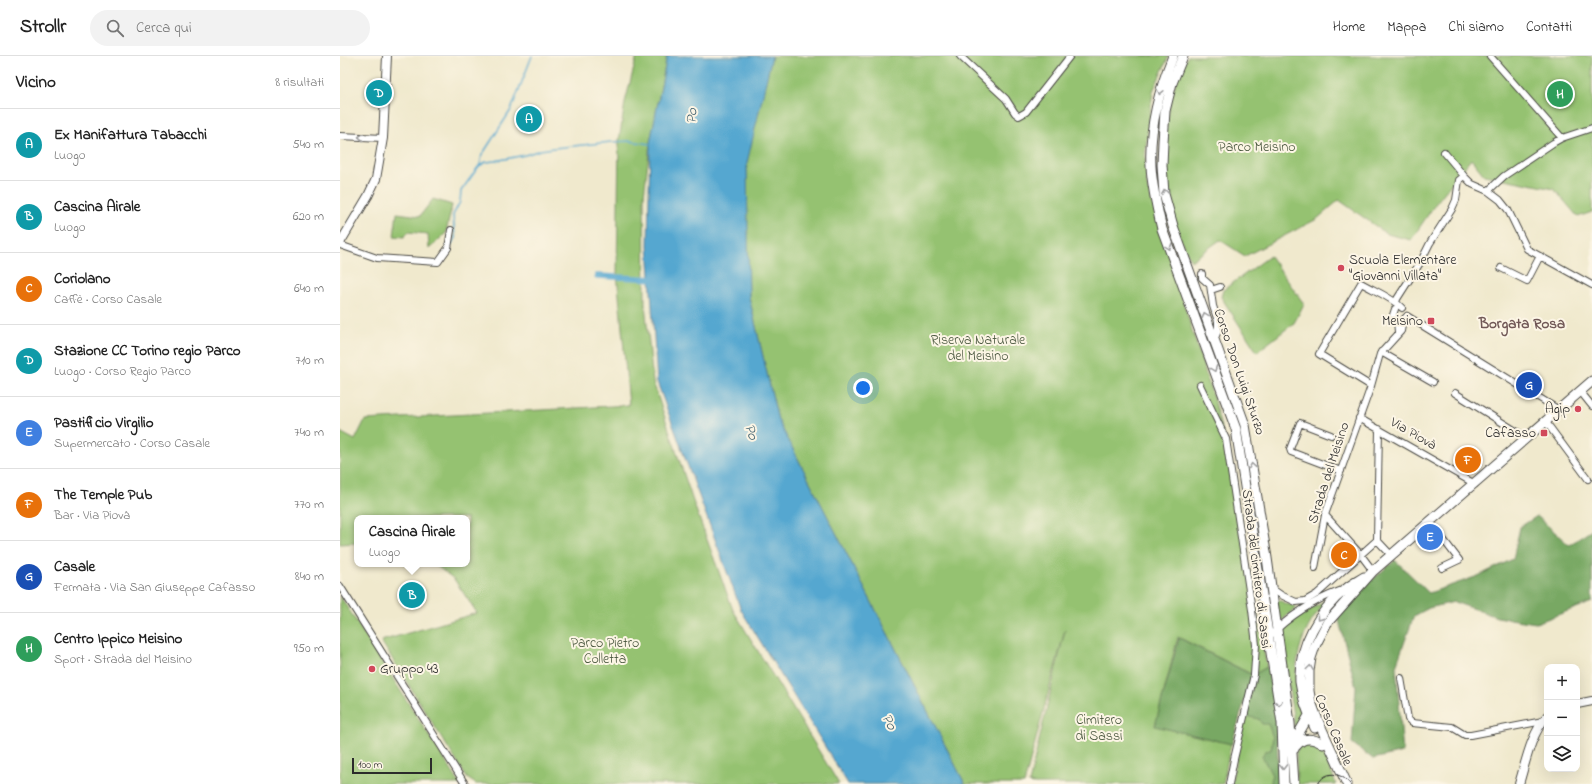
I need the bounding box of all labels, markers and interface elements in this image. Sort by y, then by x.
search box [90,10,370,46]
text: Strollr [20,14,66,41]
icon: search [104,17,126,39]
text: Cerca qui [136,17,192,39]
text: Home [1333,17,1365,38]
text: Mappa [1387,17,1426,38]
text: Chi siamo [1448,17,1504,38]
text: Contatti [1526,17,1572,38]
text: Vicino [16,70,56,95]
text: 8 risultati [275,73,324,92]
pin: D [366,78,392,108]
pin: H [1547,79,1573,109]
one-way arrow [1156,89,1164,96]
pin: A [516,104,542,134]
water label: Po [680,106,704,125]
text: Ex Manifattura Tabacchi [54,124,207,146]
one-way arrow [358,132,364,141]
text: A [25,135,33,154]
text: 540 m [292,135,324,154]
park label: Parco Meisino [1218,137,1296,158]
text: Luogo [54,146,86,165]
one-way arrow [1161,189,1170,195]
text: Cascina Airale [54,196,141,218]
text: B [25,207,33,226]
text: 620 m [293,207,324,226]
text: Luogo [54,218,86,237]
one-way arrow [1164,244,1172,251]
place label: Scuola Elementare "Giovanni Villata" [1349,250,1457,287]
marker: Scuola Elementare "Giovanni Villata" [1336,263,1346,273]
text: Coriolano [54,268,111,290]
text: C [25,279,33,298]
text: 640 m [294,279,324,298]
text: Caffè · Corso Casale [54,290,162,309]
street label: Corso Don Luigi Sturzo [1207,306,1270,438]
place label: Meisino [1382,311,1423,332]
one-way arrow [1202,312,1210,319]
district label: Borgata Rosa [1478,313,1565,337]
marker: Meisino [1426,316,1436,326]
park label: Riserva Naturale del Meisino [931,330,1026,367]
text: Stazione CC Torino regio Parco [54,340,241,362]
text: D [24,351,34,370]
text: 710 m [296,351,324,370]
text: Luogo · Corso Regio Parco [54,362,191,381]
one-way arrow [1209,366,1218,373]
pin: G [1516,370,1542,400]
your location [853,378,873,398]
place label: Agip [1545,399,1570,421]
marker: Agip [1573,404,1583,414]
text: Pastificio Virgilio [54,412,153,434]
street label: Via Piovà [1385,412,1440,456]
street label: Strada del Meisino [1303,420,1355,526]
water label: Po [738,421,764,444]
text: E [25,423,33,442]
text: 740 m [294,423,324,442]
place label: Cafasso [1485,423,1536,444]
marker: Cafasso [1539,428,1549,438]
text: Supermercato · Corso Casale [54,434,210,453]
pin: F [1455,445,1481,475]
one-way arrow [1248,462,1257,469]
text: The Temple Pub [54,484,152,506]
street label: Strada del cimitero di Sassi [1236,488,1276,650]
text: F [25,495,33,514]
text: 770 m [294,495,324,514]
text: Bar · Via Piovà [54,506,130,525]
popup [354,515,470,567]
text: Cascina Airale [369,521,455,543]
pin: E [1417,522,1443,552]
pin: C [1331,540,1357,570]
text: Luogo [369,543,400,562]
text: Casale [54,556,95,578]
text: G [25,567,33,586]
text: 840 m [295,567,324,586]
text: Fermata · Via San Giuseppe Cafasso [54,578,255,597]
pin: B [399,580,425,610]
one-way arrow [1317,614,1325,621]
text: Centro Ippico Meisino [54,628,182,650]
park label: Parco Pietro Colletta [571,633,639,670]
text: H [25,639,33,658]
text: 950 m [294,639,324,658]
text: Sport · Strada del Meisino [54,650,192,669]
place label: Gruppo 43 [380,659,439,680]
marker: Gruppo 43 [367,664,377,674]
map controls [1544,664,1580,772]
button: + [1544,664,1580,700]
one-way arrow [1305,665,1314,671]
street label: Corso Casale [1309,691,1358,770]
one-way arrow [1274,700,1283,706]
button: − [1544,700,1580,736]
water label: Po [876,710,903,735]
park label: Cimitero di Sassi [1075,710,1123,747]
button: layers [1544,736,1580,772]
scale bar [352,756,432,775]
text: 100 m [358,757,382,773]
one-way arrow [1279,764,1288,770]

